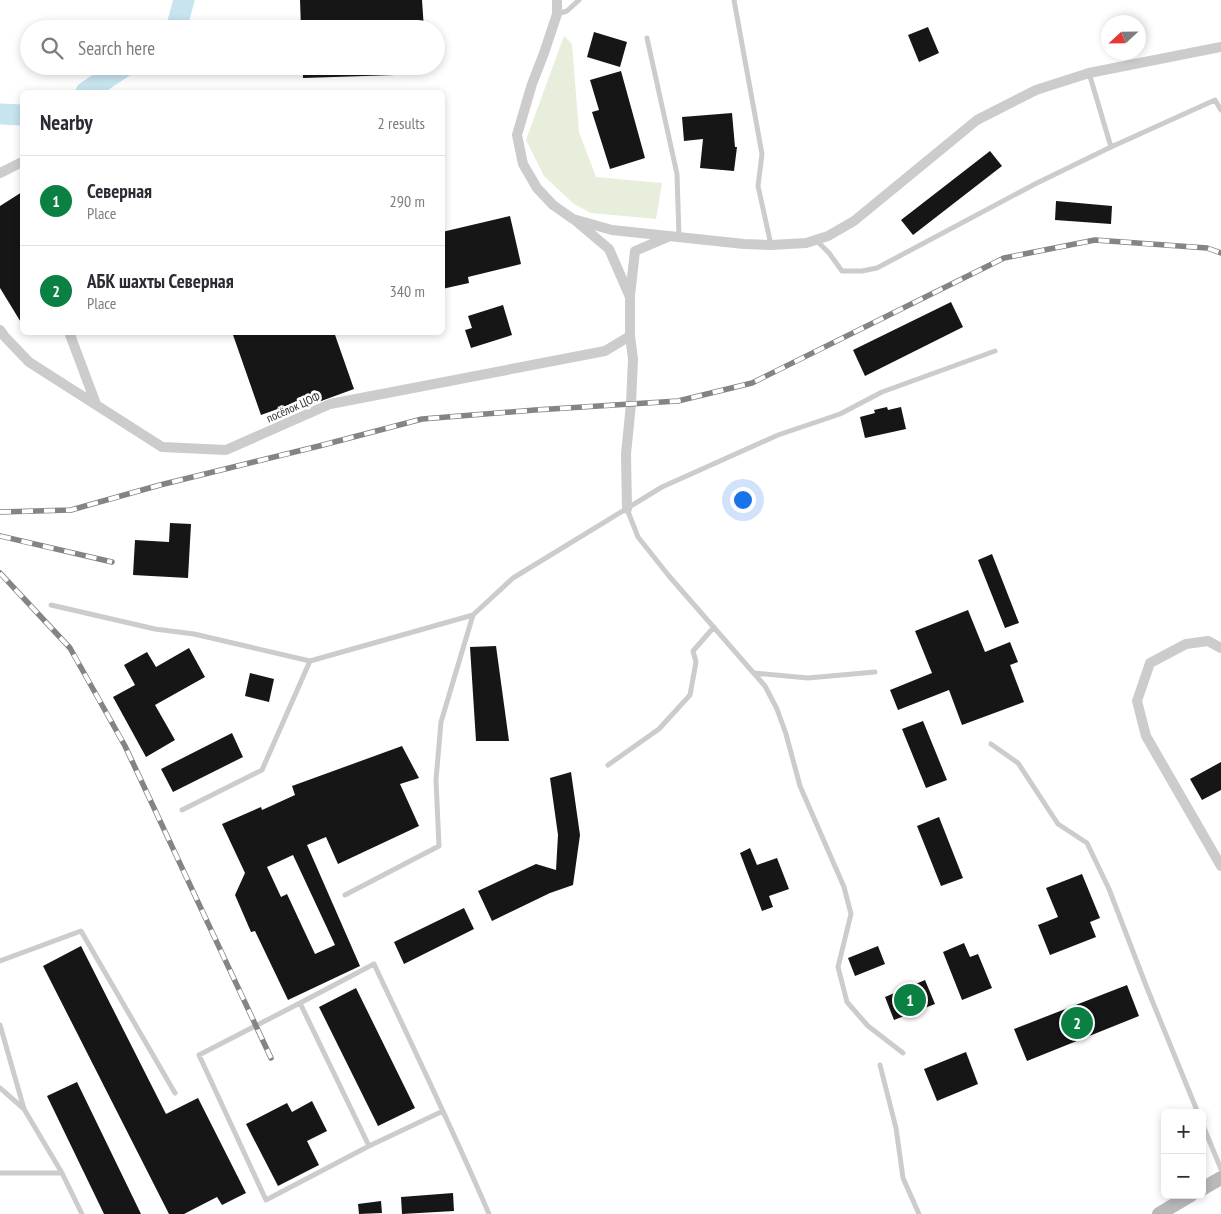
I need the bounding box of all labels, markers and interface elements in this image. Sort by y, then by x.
north arrow [1101,15,1146,60]
search box [20,20,445,75]
icon: search [38,34,66,62]
text: Search here [78,36,155,60]
text: Nearby [40,109,93,136]
text: 2 results [378,113,425,133]
text: Северная [87,179,152,203]
text: 1 [52,191,60,211]
text: 290 m [390,191,425,211]
text: Place [87,203,116,223]
text: АБК шахты Северная [87,269,234,293]
text: 2 [52,281,60,301]
text: 340 m [390,281,425,301]
text: Place [87,293,116,313]
street label: посёлок ЦОФ [264,388,322,425]
your location [730,487,756,513]
pin: 1 [894,981,926,1019]
pin: 2 [1061,1004,1093,1042]
map controls [1161,1109,1206,1199]
button: + [1161,1109,1206,1154]
button: − [1161,1154,1206,1199]

